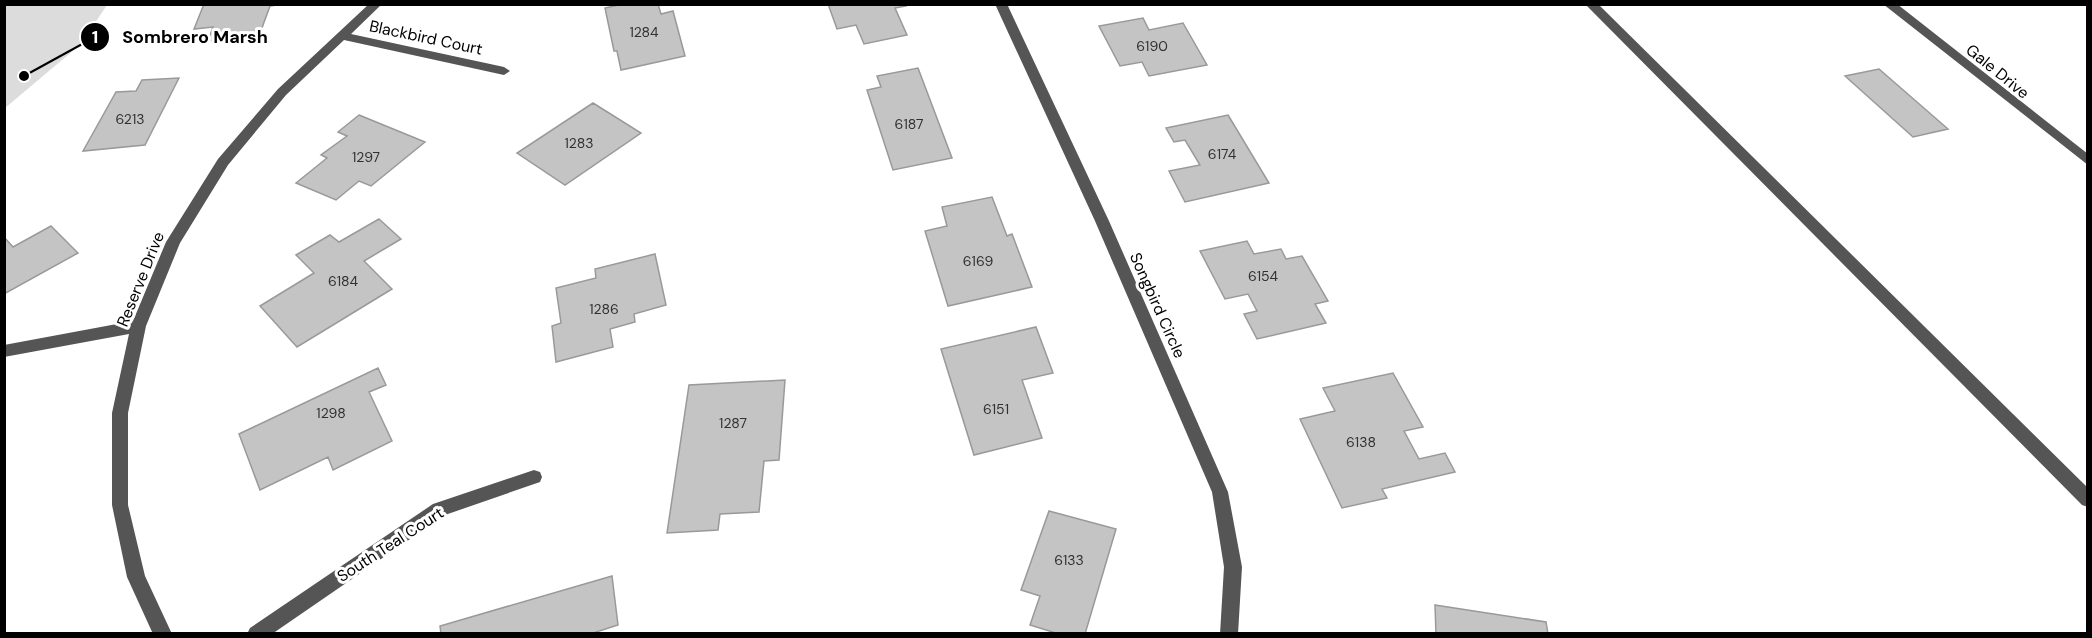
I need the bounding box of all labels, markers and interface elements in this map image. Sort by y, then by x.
street label: Blackbird Court [367,15,484,60]
callout: Sombrero Marsh [80,19,280,55]
house number: 1284 [629,23,659,41]
text: 1 [92,25,98,49]
text: Sombrero Marsh [122,25,268,49]
house number: 6190 [1136,37,1168,55]
street label: Gale Drive [1962,39,2034,103]
house number: 6213 [115,110,145,128]
house number: 6187 [895,115,923,133]
house number: 1283 [565,134,593,152]
house number: 6174 [1208,145,1237,163]
house number: 1297 [352,148,380,166]
street label: Reserve Drive [112,229,169,330]
street label: Songbird Circle [1125,249,1190,361]
house number: 6169 [963,252,993,270]
house number: 6154 [1248,267,1279,285]
house number: 6184 [328,272,359,290]
house number: 1286 [589,300,619,318]
house number: 6151 [983,400,1009,418]
house number: 1298 [316,404,346,422]
house number: 1287 [719,414,747,432]
house number: 6138 [1346,433,1376,451]
street label: South Teal Court [333,502,448,587]
house number: 6133 [1054,551,1084,569]

